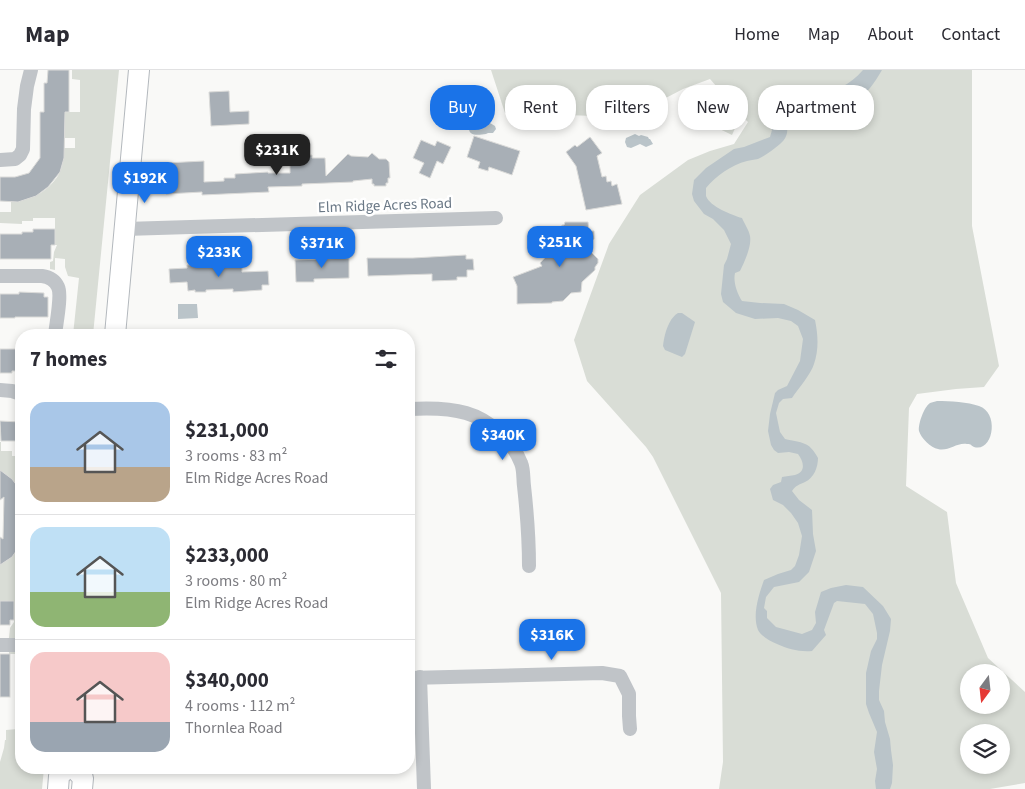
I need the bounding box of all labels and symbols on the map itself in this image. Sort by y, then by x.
pin: $231K [242,134,312,176]
pin: $192K [110,162,180,204]
street label: Elm Ridge Acres Road [317,193,453,218]
pin: $371K [287,226,357,269]
pin: $251K [525,226,595,268]
pin: $233K [184,236,254,278]
pin: $340K [468,418,538,461]
pin: $316K [517,618,587,661]
north arrow [960,664,1010,714]

